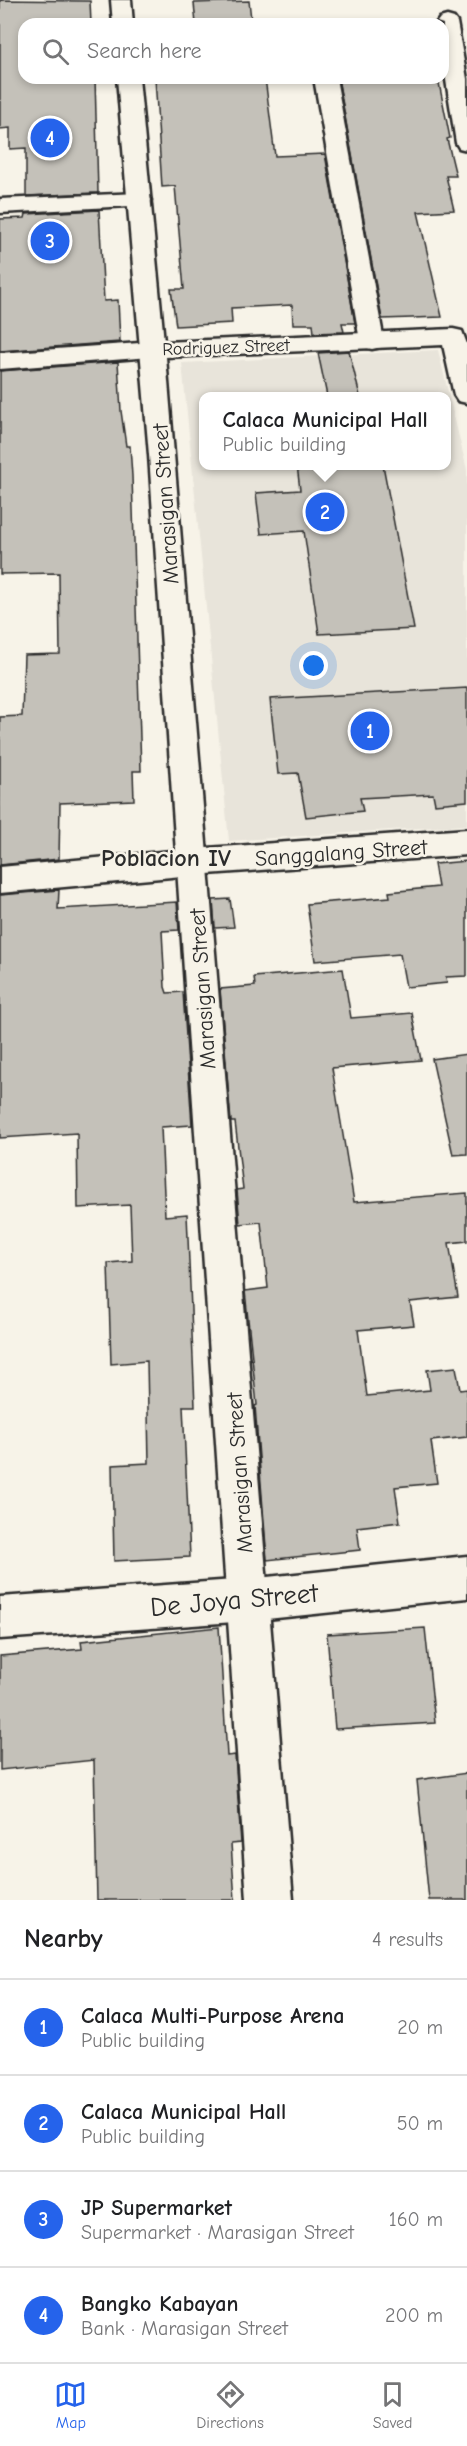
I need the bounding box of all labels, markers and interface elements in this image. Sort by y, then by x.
search box [18,18,449,84]
icon: search [39,35,72,68]
text: Search here [87,38,202,64]
pin: 4 [31,116,70,160]
pin: 3 [31,218,70,264]
street label: Rodriguez Street [162,335,291,360]
popup [199,392,451,470]
text: Calaca Municipal Hall [222,407,428,433]
street label: Marasigan Street [147,422,185,585]
text: Public building [222,433,346,456]
pin: 2 [306,490,344,534]
your location [299,651,328,680]
pin: 1 [350,708,389,754]
street label: Sanggalang Street [254,834,429,872]
district label: Poblacion IV [101,844,231,872]
street label: Marasigan Street [184,907,222,1070]
street label: Marasigan Street [221,1391,259,1554]
street label: De Joya Street [149,1578,320,1623]
text: Nearby [24,1924,103,1954]
text: 4 results [372,1928,443,1951]
text: Calaca Multi-Purpose Arena [81,2003,345,2029]
text: 1 [40,2016,47,2039]
text: 20 m [397,2016,443,2039]
text: Public building [81,2029,205,2052]
text: Calaca Municipal Hall [81,2099,286,2125]
text: 2 [39,2112,48,2135]
text: 50 m [397,2112,443,2135]
text: Public building [81,2125,205,2148]
text: JP Supermarket [81,2195,232,2221]
text: 3 [39,2208,48,2231]
text: 160 m [389,2208,443,2231]
text: Supermarket · Marasigan Street [81,2221,354,2244]
text: Bangko Kabayan [81,2291,238,2317]
text: 4 [39,2304,48,2327]
text: 200 m [385,2304,443,2327]
text: Bank · Marasigan Street [81,2317,288,2340]
tab: Map [54,2378,87,2432]
tab: Directions [196,2378,264,2432]
tab: Saved [373,2378,413,2432]

